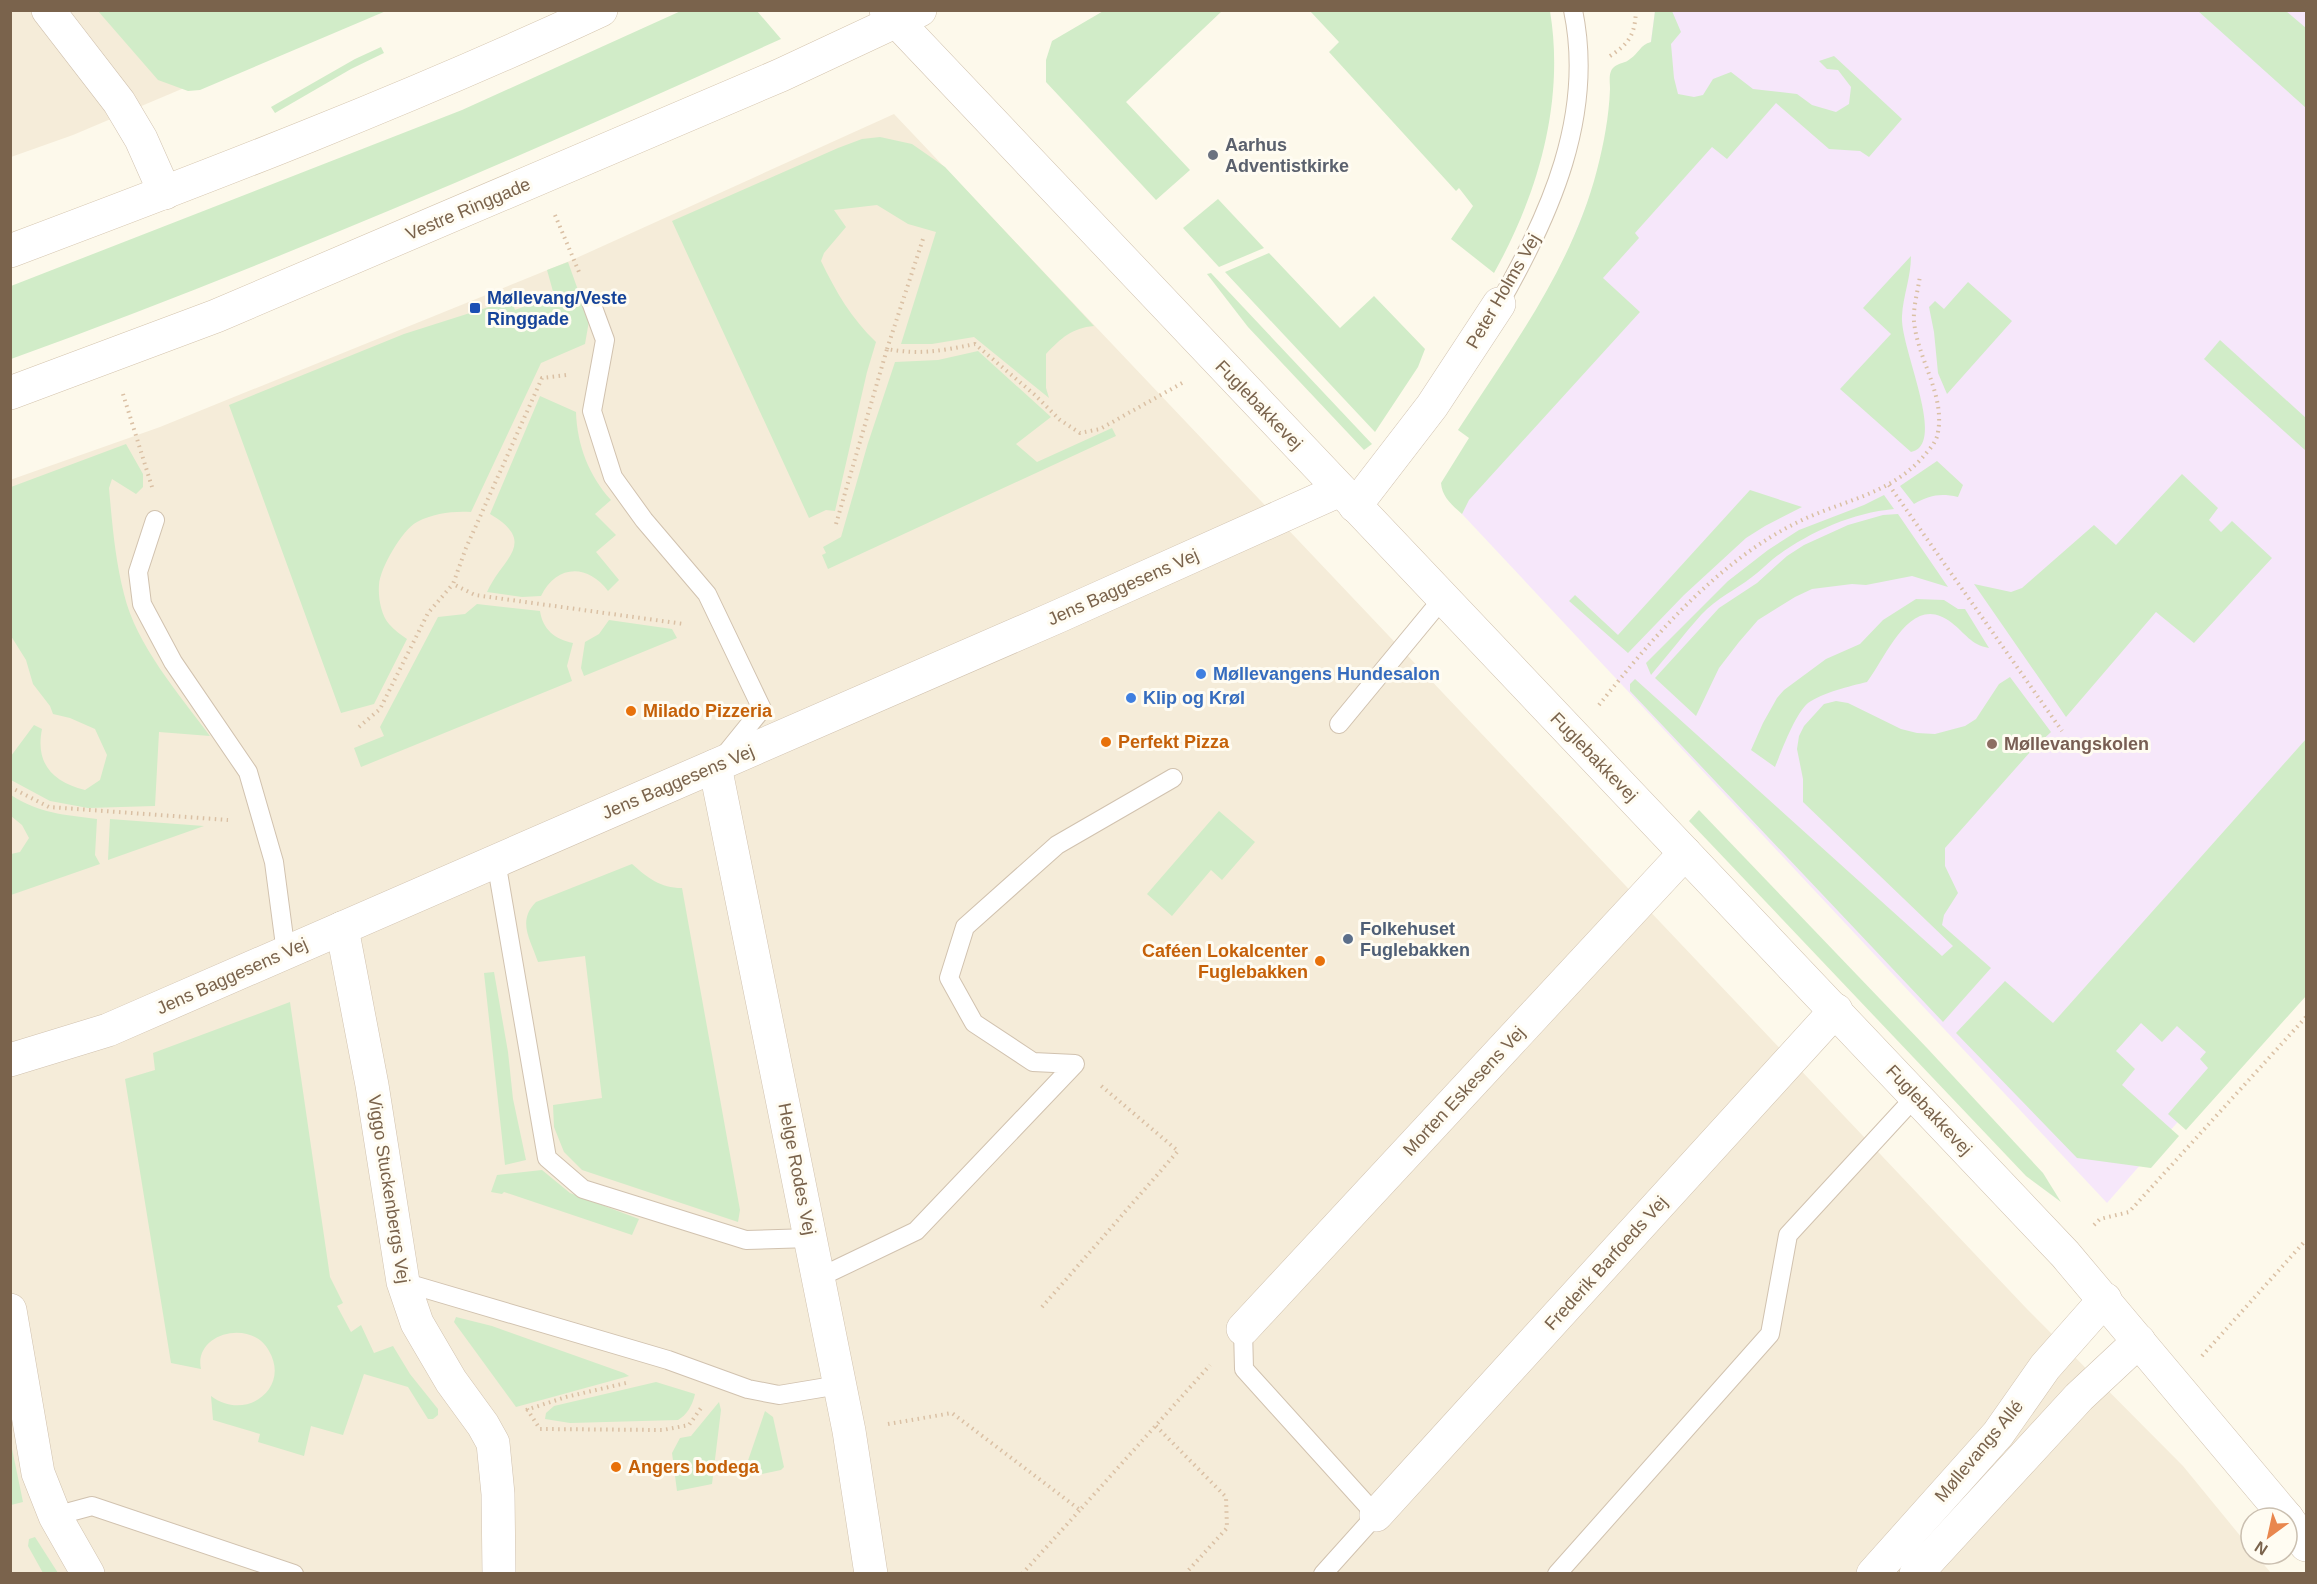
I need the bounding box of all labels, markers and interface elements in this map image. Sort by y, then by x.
place label: Aarhus Adventistkirke [1225,135,1349,176]
marker: Aarhus Adventistkirke [1206,148,1220,162]
street label: Vestre Ringgade [403,174,533,244]
street label: Peter Holms Vej [1462,230,1544,352]
place label: Møllevang/Veste Ringgade [487,288,627,329]
marker: Møllevang/Veste Ringgade [468,301,482,315]
street label: Fuglebakkevej [1211,356,1307,454]
street label: Jens Baggesens Vej [1044,545,1202,629]
place label: Møllevangens Hundesalon [1213,664,1440,684]
marker: Møllevangens Hundesalon [1194,667,1208,681]
place label: Klip og Krøl [1143,688,1245,708]
marker: Klip og Krøl [1124,691,1138,705]
place label: Milado Pizzeria [643,701,773,721]
marker: Milado Pizzeria [624,704,638,718]
street label: Fuglebakkevej [1546,708,1642,806]
place label: Perfekt Pizza [1118,732,1230,752]
place label: Møllevangskolen [2004,734,2149,754]
marker: Perfekt Pizza [1099,735,1113,749]
marker: Møllevangskolen [1985,737,1999,751]
street label: Jens Baggesens Vej [599,741,757,823]
place label: Folkehuset Fuglebakken [1360,919,1470,960]
marker: Folkehuset Fuglebakken [1341,932,1355,946]
street label: Jens Baggesens Vej [153,934,311,1018]
place label: Caféen Lokalcenter Fuglebakken [1142,941,1308,982]
marker: Caféen Lokalcenter Fuglebakken [1313,954,1327,968]
street label: Morten Eskesens Vej [1399,1022,1529,1160]
street label: Fuglebakkevej [1882,1061,1976,1159]
street label: Viggo Stuckenbergs Vej [364,1093,414,1285]
street label: Helge Rodes Vej [774,1101,820,1237]
street label: Frederik Barfoeds Vej [1541,1192,1671,1334]
street label: Møllevangs Allé [1931,1396,2027,1506]
place label: Angers bodega [628,1457,760,1477]
marker: Angers bodega [609,1460,623,1474]
north arrow [2239,1506,2299,1566]
text: N [2252,1538,2271,1558]

